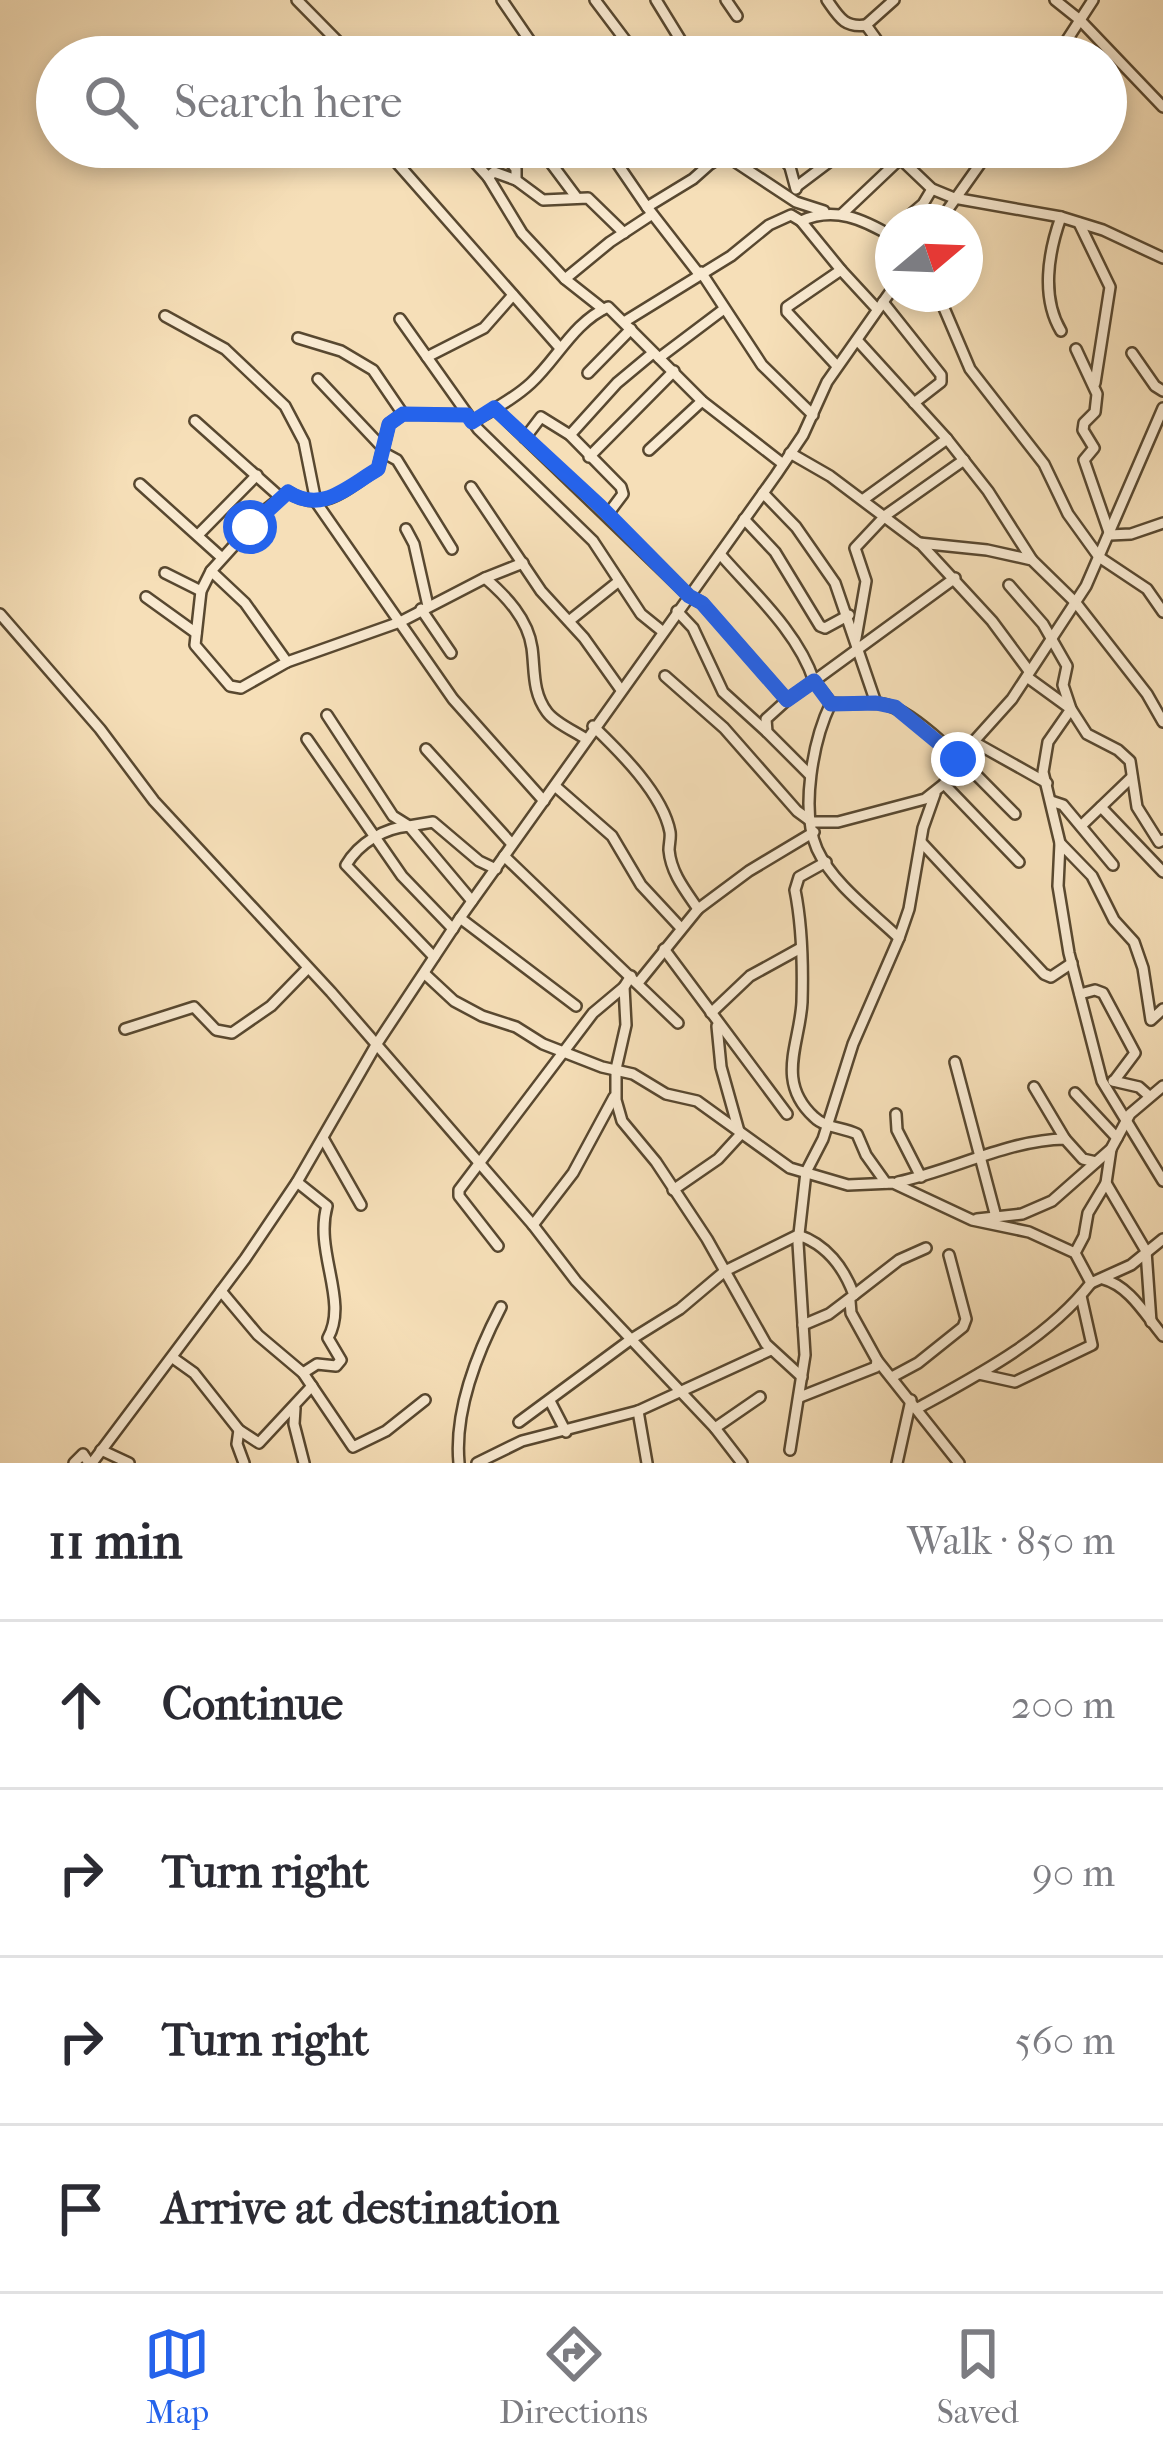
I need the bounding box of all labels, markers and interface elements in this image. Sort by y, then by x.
search box [36,36,1127,168]
icon: search [78,69,144,135]
text: Search here [174,76,402,129]
north arrow [875,204,983,312]
route start [223,500,277,554]
route end [931,732,985,786]
text: 11 min [48,1511,182,1571]
text: Walk · 850 m [907,1518,1115,1564]
icon: ahead [48,1672,114,1738]
text: Continue [162,1678,343,1731]
text: 200 m [1011,1682,1115,1728]
icon: right [48,1840,114,1906]
text: Turn right [162,1846,369,1899]
text: 90 m [1032,1850,1115,1896]
icon: right [48,2008,114,2074]
text: Turn right [162,2014,369,2067]
text: 560 m [1015,2018,1115,2064]
icon: arrive [48,2176,114,2242]
text: Arrive at destination [162,2182,559,2235]
tab: Map [144,2321,210,2432]
tab: Directions [499,2321,648,2432]
tab: Saved [937,2321,1019,2432]

